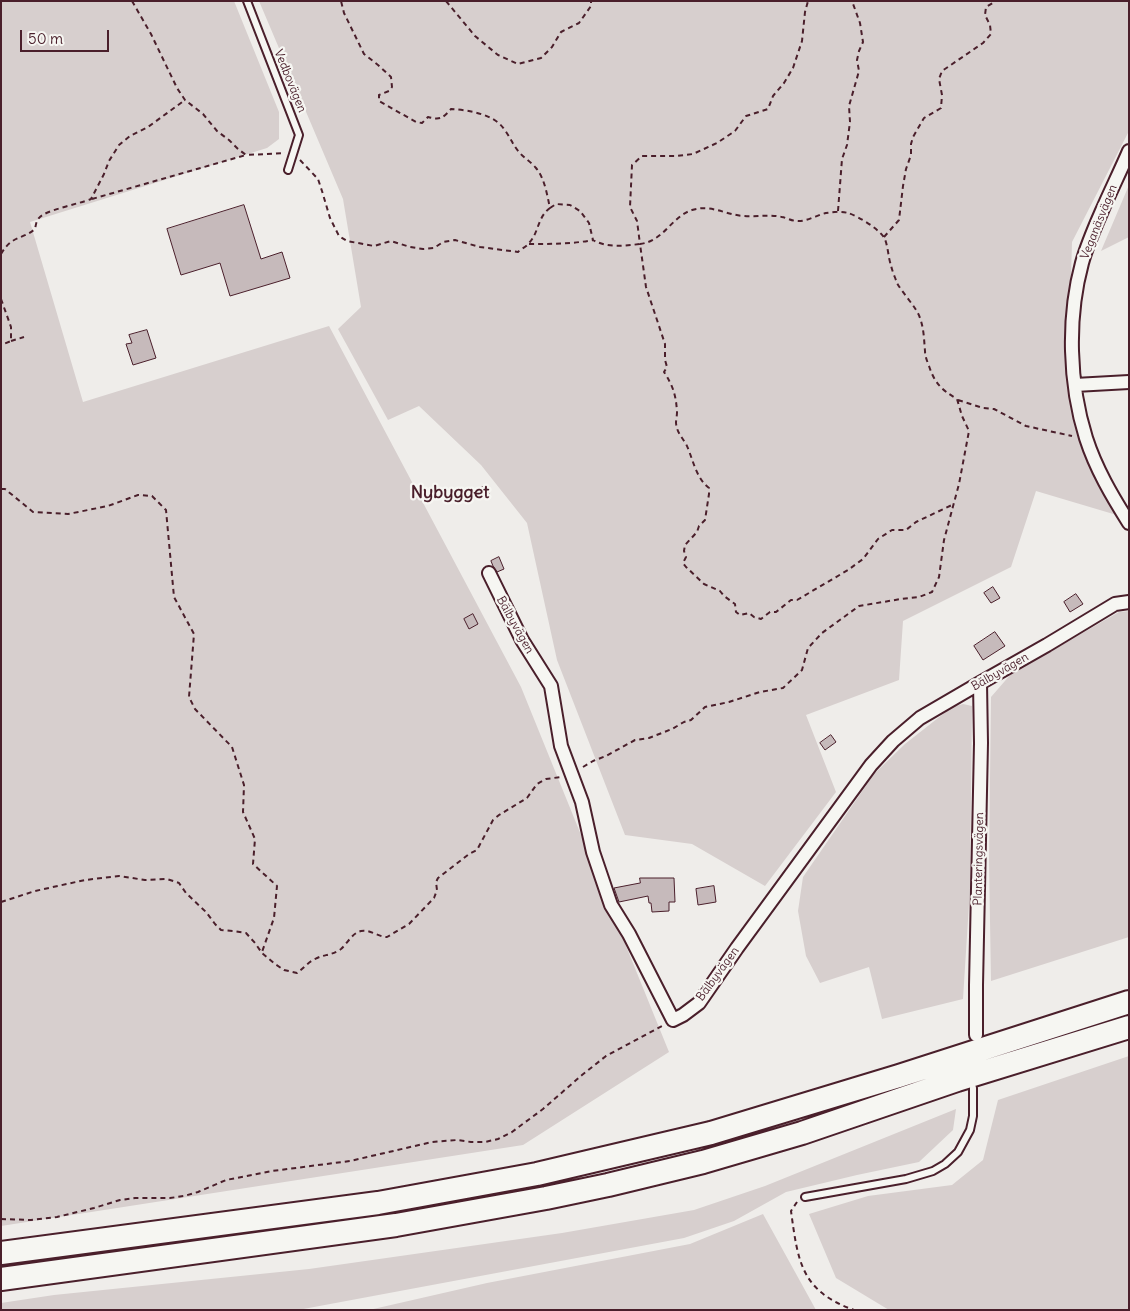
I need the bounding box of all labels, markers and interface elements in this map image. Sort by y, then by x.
scale bar [22,20,111,52]
text: 50 m [28,29,63,48]
street label: Vedbovägen [271,47,309,115]
street label: Veganäsvägen [1078,183,1120,261]
district label: Nybygget [411,482,489,504]
street label: Bälbyvägen [493,594,537,656]
street label: Bälbyvägen [969,650,1031,694]
street label: Planteringsvägen [971,812,987,906]
street label: Bälbyvägen [694,944,742,1004]

